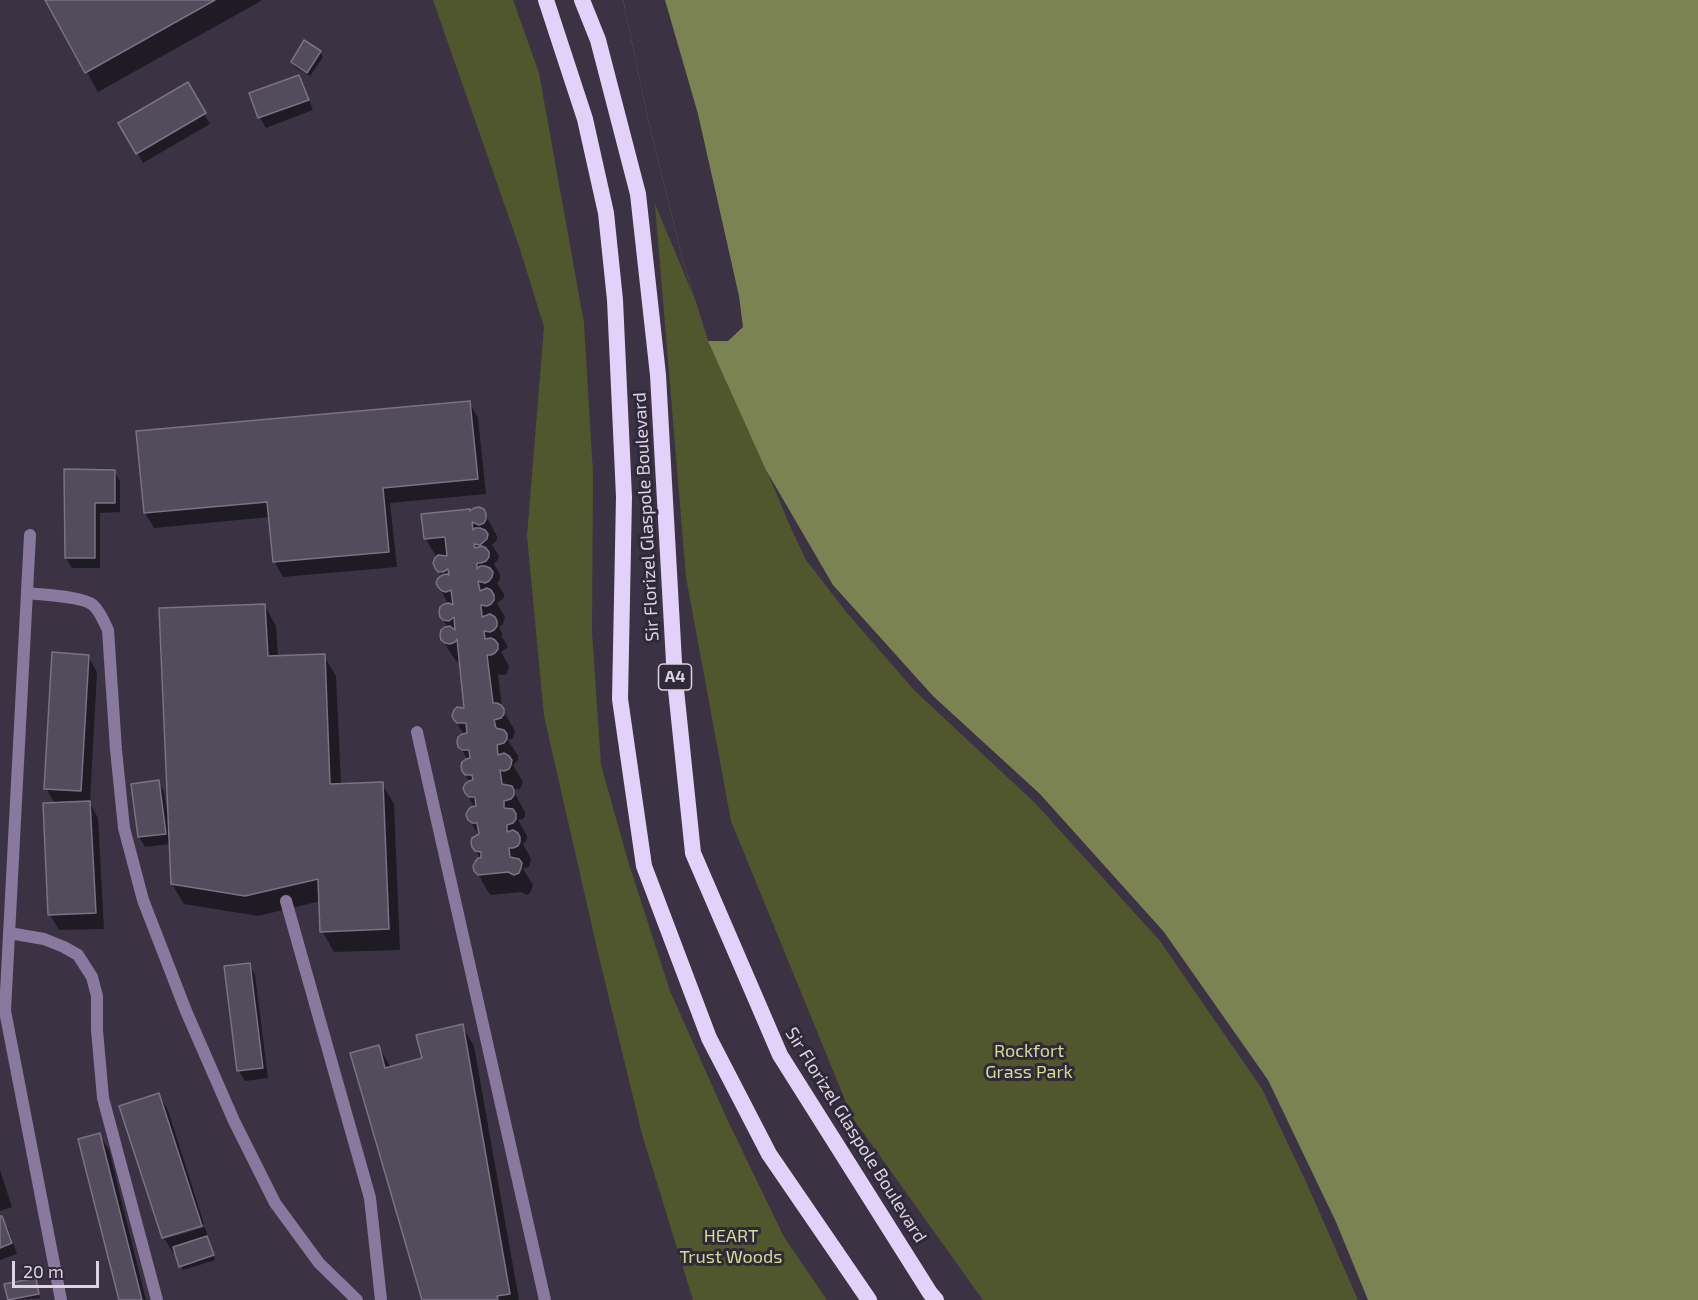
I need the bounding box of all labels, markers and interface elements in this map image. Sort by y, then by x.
street label: Sir Florizel Glaspole Boulevard [629,392,663,642]
road number: A4 [658,664,692,690]
street label: Sir Florizel Glaspole Boulevard [781,1023,931,1247]
park label: Rockfort Grass Park [985,1040,1073,1082]
park label: HEART Trust Woods [680,1225,782,1268]
scale bar [15,1249,102,1287]
text: 20 m [23,1260,64,1282]

